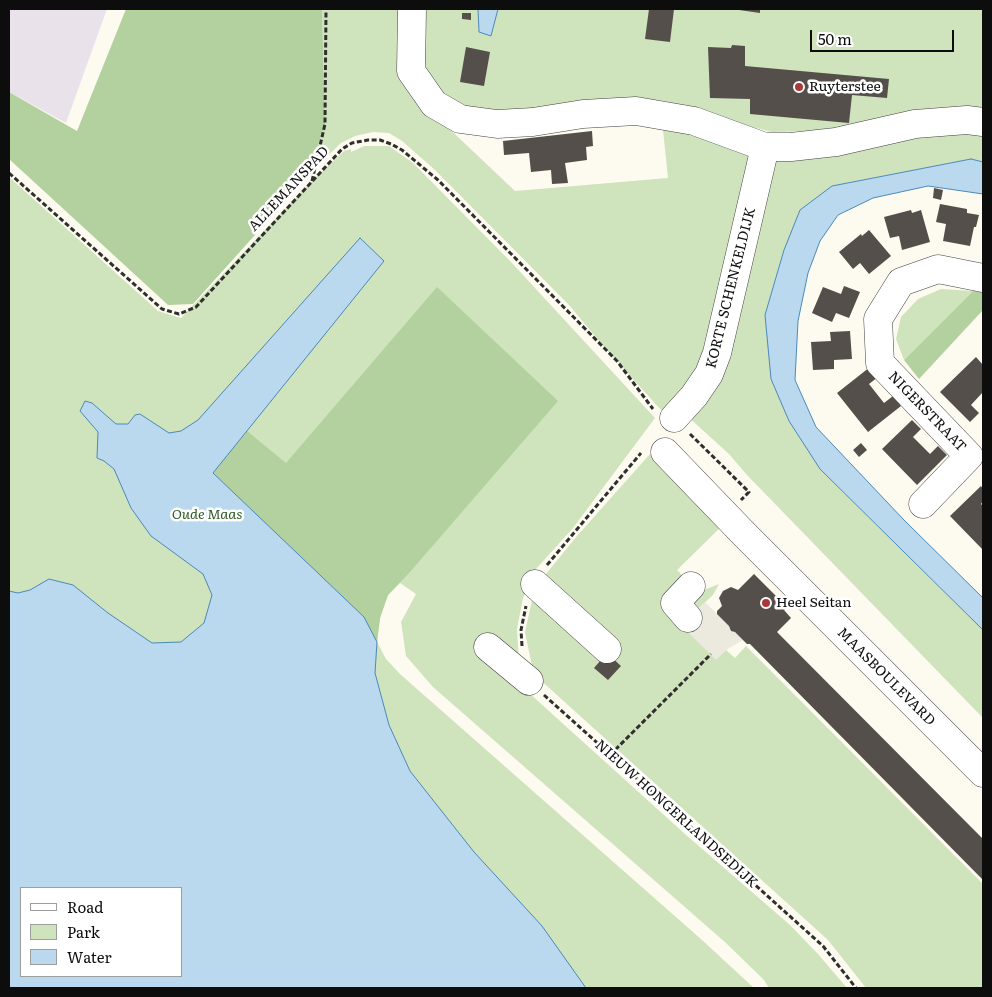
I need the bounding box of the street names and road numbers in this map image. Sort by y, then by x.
street label: ALLEMANSPAD [245,143,333,235]
street label: KORTE SCHENKELDIJK [703,206,759,370]
street label: NIGERSTRAAT [885,368,969,456]
street label: MAASBOULEVARD [834,625,938,729]
street label: NIEUW HONGERLANDSEDIJK [591,737,761,891]

